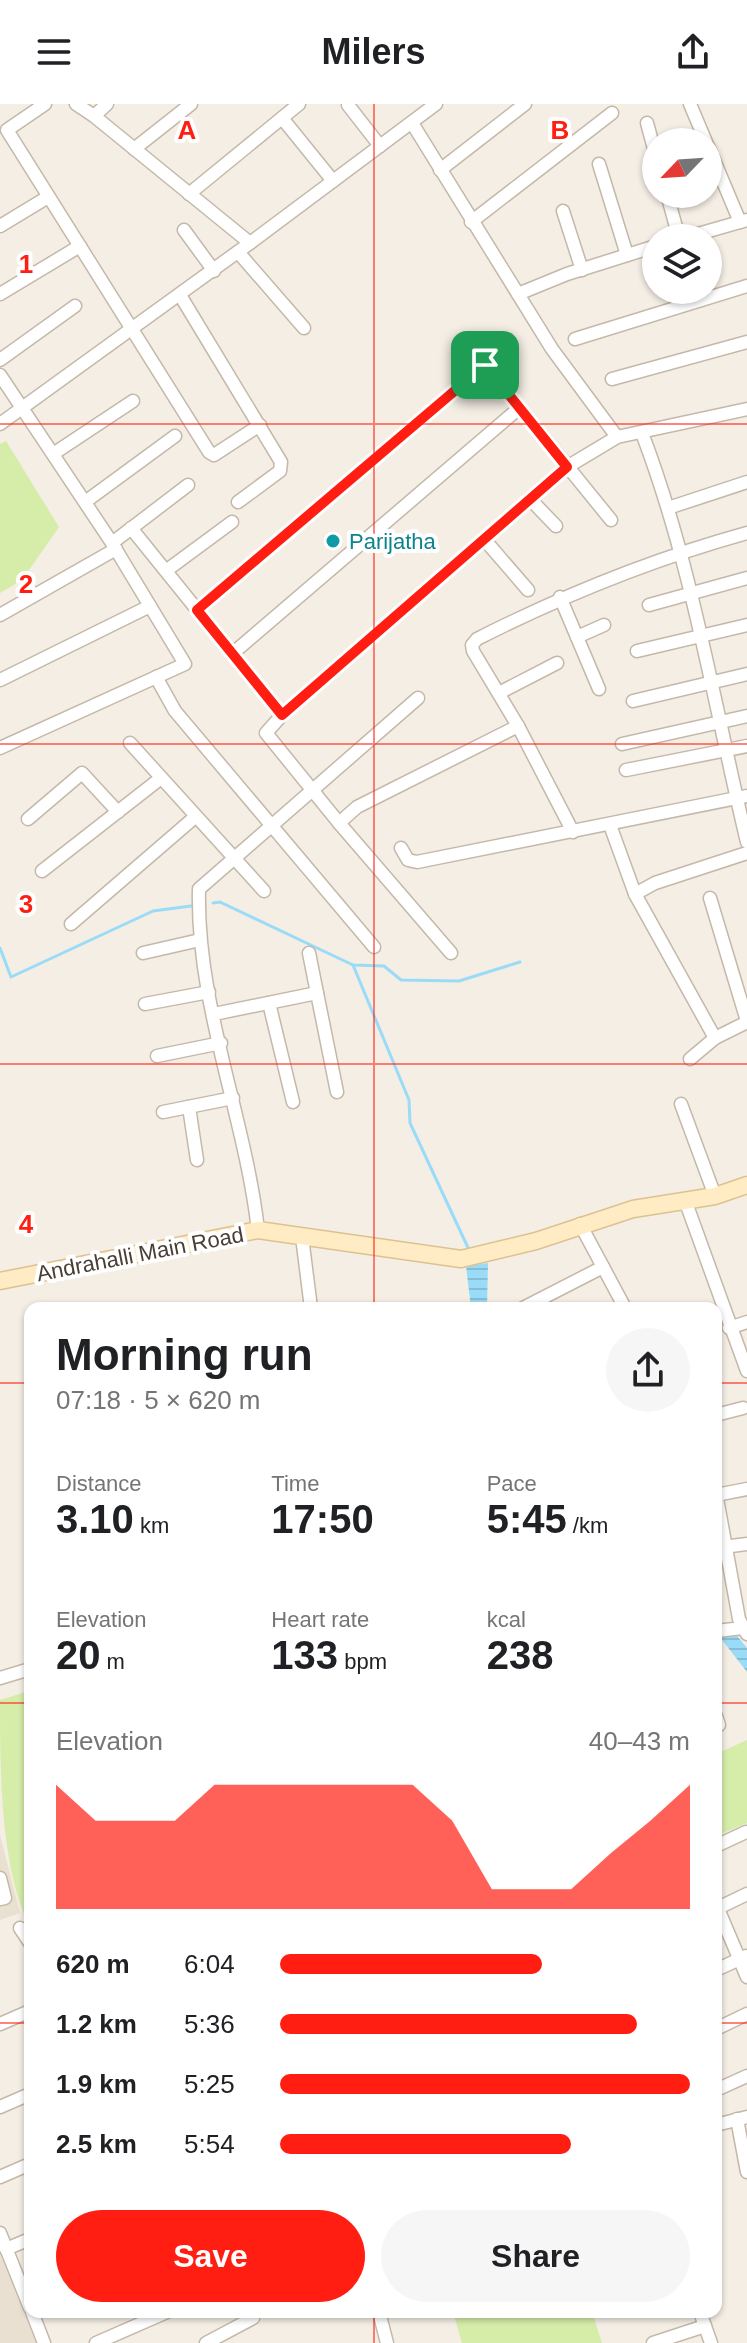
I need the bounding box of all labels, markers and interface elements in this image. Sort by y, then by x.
icon: menu [32,30,76,74]
icon: share [671,30,715,74]
text: Milers [321,31,426,72]
text: A [178,115,197,145]
text: B [551,115,569,145]
north arrow [642,128,722,208]
map controls [642,128,722,304]
button: layers [642,224,722,304]
text: 1 [19,249,33,279]
pin [451,331,519,399]
icon: arrive [463,343,507,387]
place label: Parijatha [349,529,437,554]
marker: Parijatha [324,532,342,550]
text: 2 [19,569,33,599]
text: 3 [19,889,33,919]
text: 4 [19,1209,34,1239]
street label: Andrahalli Main Road [34,1222,246,1286]
button: share [606,1328,690,1412]
text: Morning run [56,1330,313,1379]
text: 07:18 · 5 × 620 m [56,1385,261,1415]
text: Distance [56,1471,142,1496]
text: Time [271,1471,319,1496]
text: Pace [487,1471,537,1496]
text: 3.10 [56,1497,134,1541]
text: 17:50 [271,1497,374,1541]
text: 5:45 [487,1497,567,1541]
text: km [134,1513,169,1538]
text: /km [567,1513,608,1538]
text: Elevation [56,1607,147,1632]
text: Heart rate [271,1607,369,1632]
text: kcal [487,1607,526,1632]
text: 20 [56,1633,101,1677]
text: 133 [271,1633,338,1677]
text: 238 [487,1633,553,1677]
text: m [101,1649,125,1674]
text: bpm [338,1649,387,1674]
text: Elevation [56,1726,163,1756]
text: 40–43 m [589,1726,690,1756]
text: 620 m [56,1949,130,1979]
text: 6:04 [184,1949,235,1979]
text: 1.2 km [56,2009,137,2039]
text: 5:36 [184,2009,235,2039]
text: 1.9 km [56,2069,137,2099]
text: 5:25 [184,2069,235,2099]
text: 2.5 km [56,2129,137,2159]
text: 5:54 [184,2129,235,2159]
button: Save [56,2210,365,2302]
button: Share [381,2210,690,2302]

